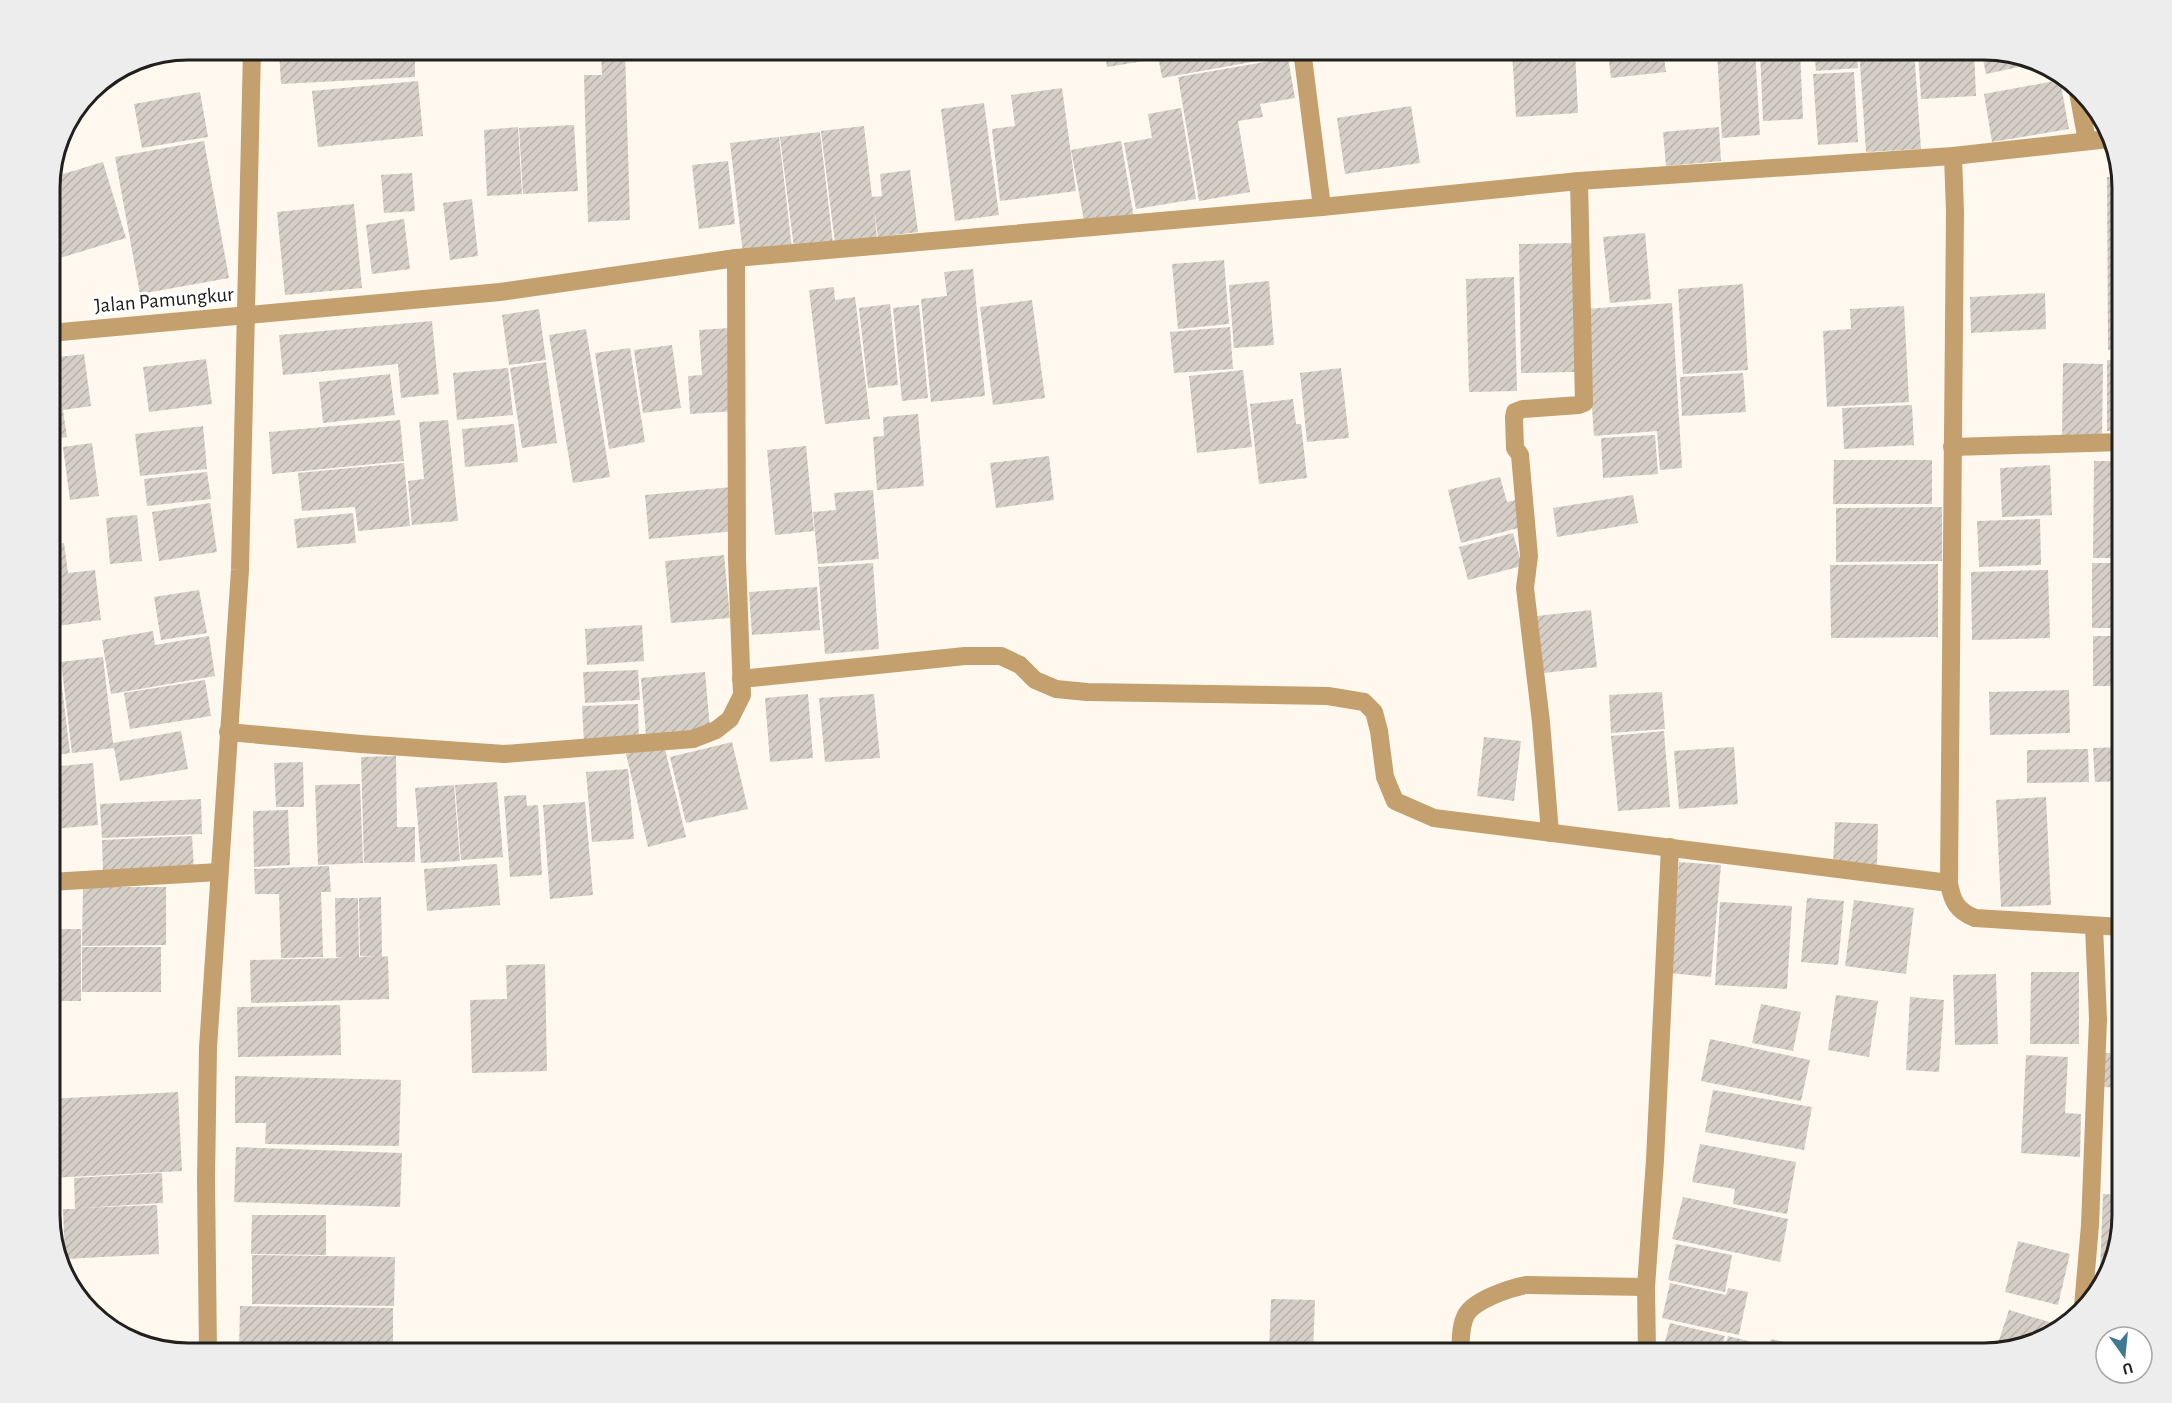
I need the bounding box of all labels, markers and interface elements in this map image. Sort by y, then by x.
street label: Jalan Pamungkur [93,283,235,317]
north arrow [2094,1325,2154,1385]
text: U [2121,1359,2135,1378]

